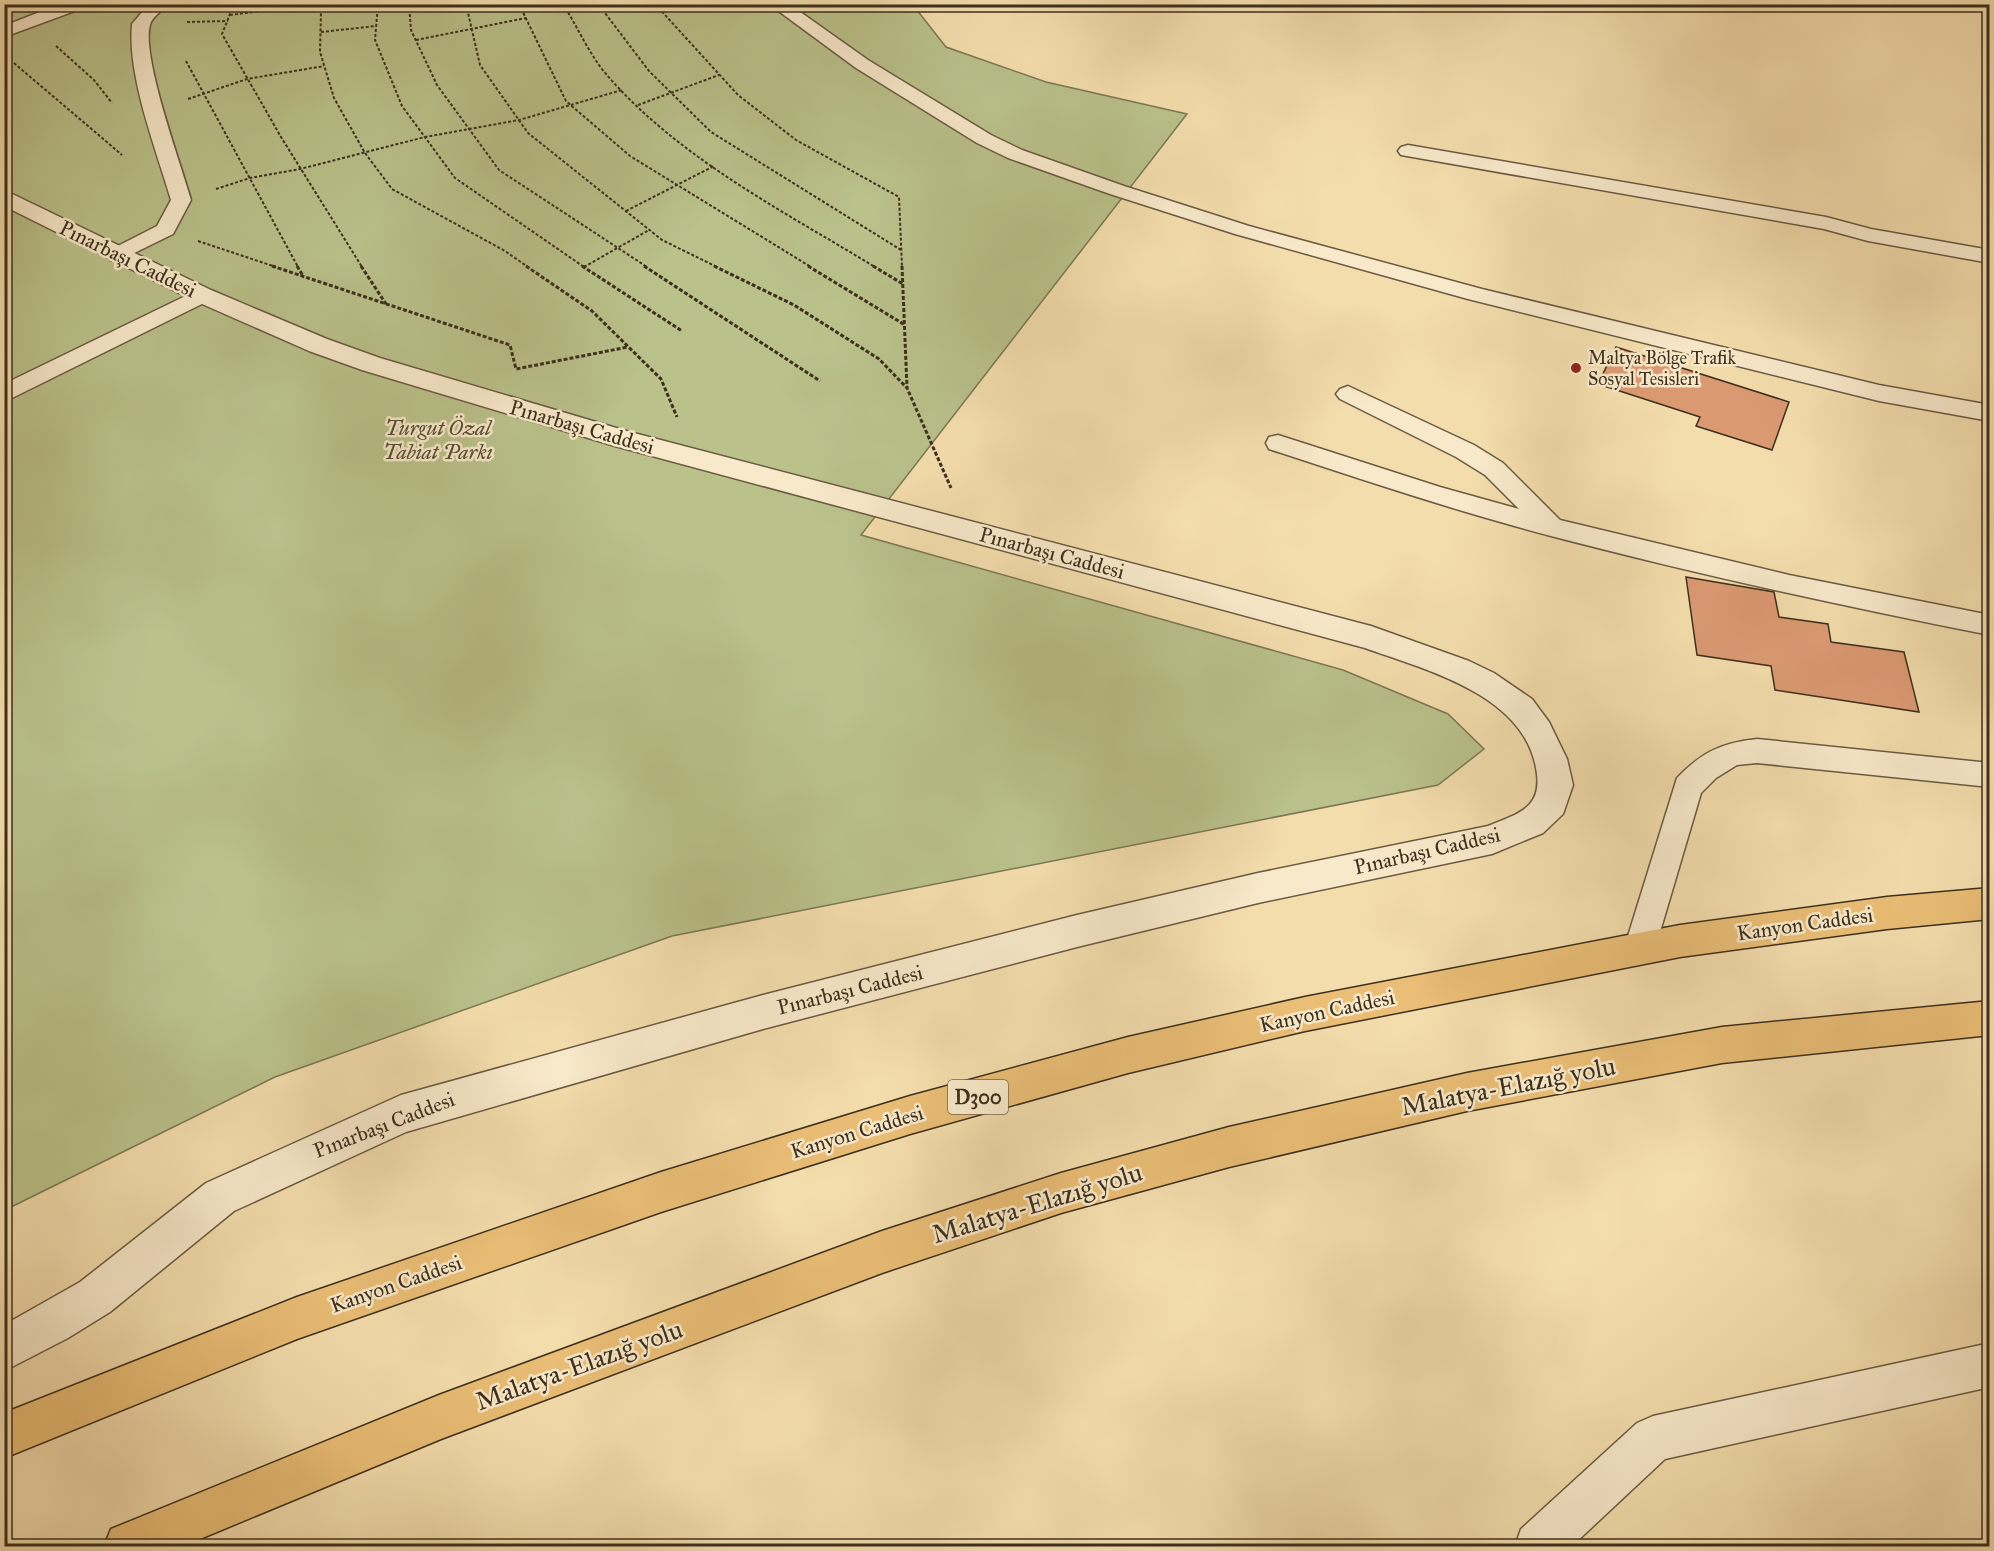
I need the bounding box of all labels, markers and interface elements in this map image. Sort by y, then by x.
street label: Pınarbaşı Caddesi [55,215,201,304]
place label: Maltya Bölge Trafik Sosyal Tesisleri [1588,347,1737,390]
marker: Maltya Bölge Trafik Sosyal Tesisleri [1569,361,1583,375]
street label: Pınarbaşı Caddesi [507,394,658,460]
park label: Turgut Özal Tabiat Parkı [383,415,493,465]
street label: Pınarbaşı Caddesi [977,521,1128,585]
street label: Pınarbaşı Caddesi [1351,821,1503,880]
street label: Kanyon Caddesi [1735,902,1875,946]
street label: Pınarbaşı Caddesi [774,959,926,1021]
street label: Kanyon Caddesi [1257,984,1397,1038]
street label: Malatya-Elazığ yolu [1398,1049,1618,1123]
road number: D300 [948,1080,1008,1114]
street label: Pınarbaşı Caddesi [310,1086,459,1164]
street label: Kanyon Caddesi [787,1099,927,1165]
street label: Malatya-Elazığ yolu [928,1156,1146,1250]
street label: Kanyon Caddesi [327,1249,465,1319]
street label: Malatya-Elazığ yolu [471,1313,687,1417]

